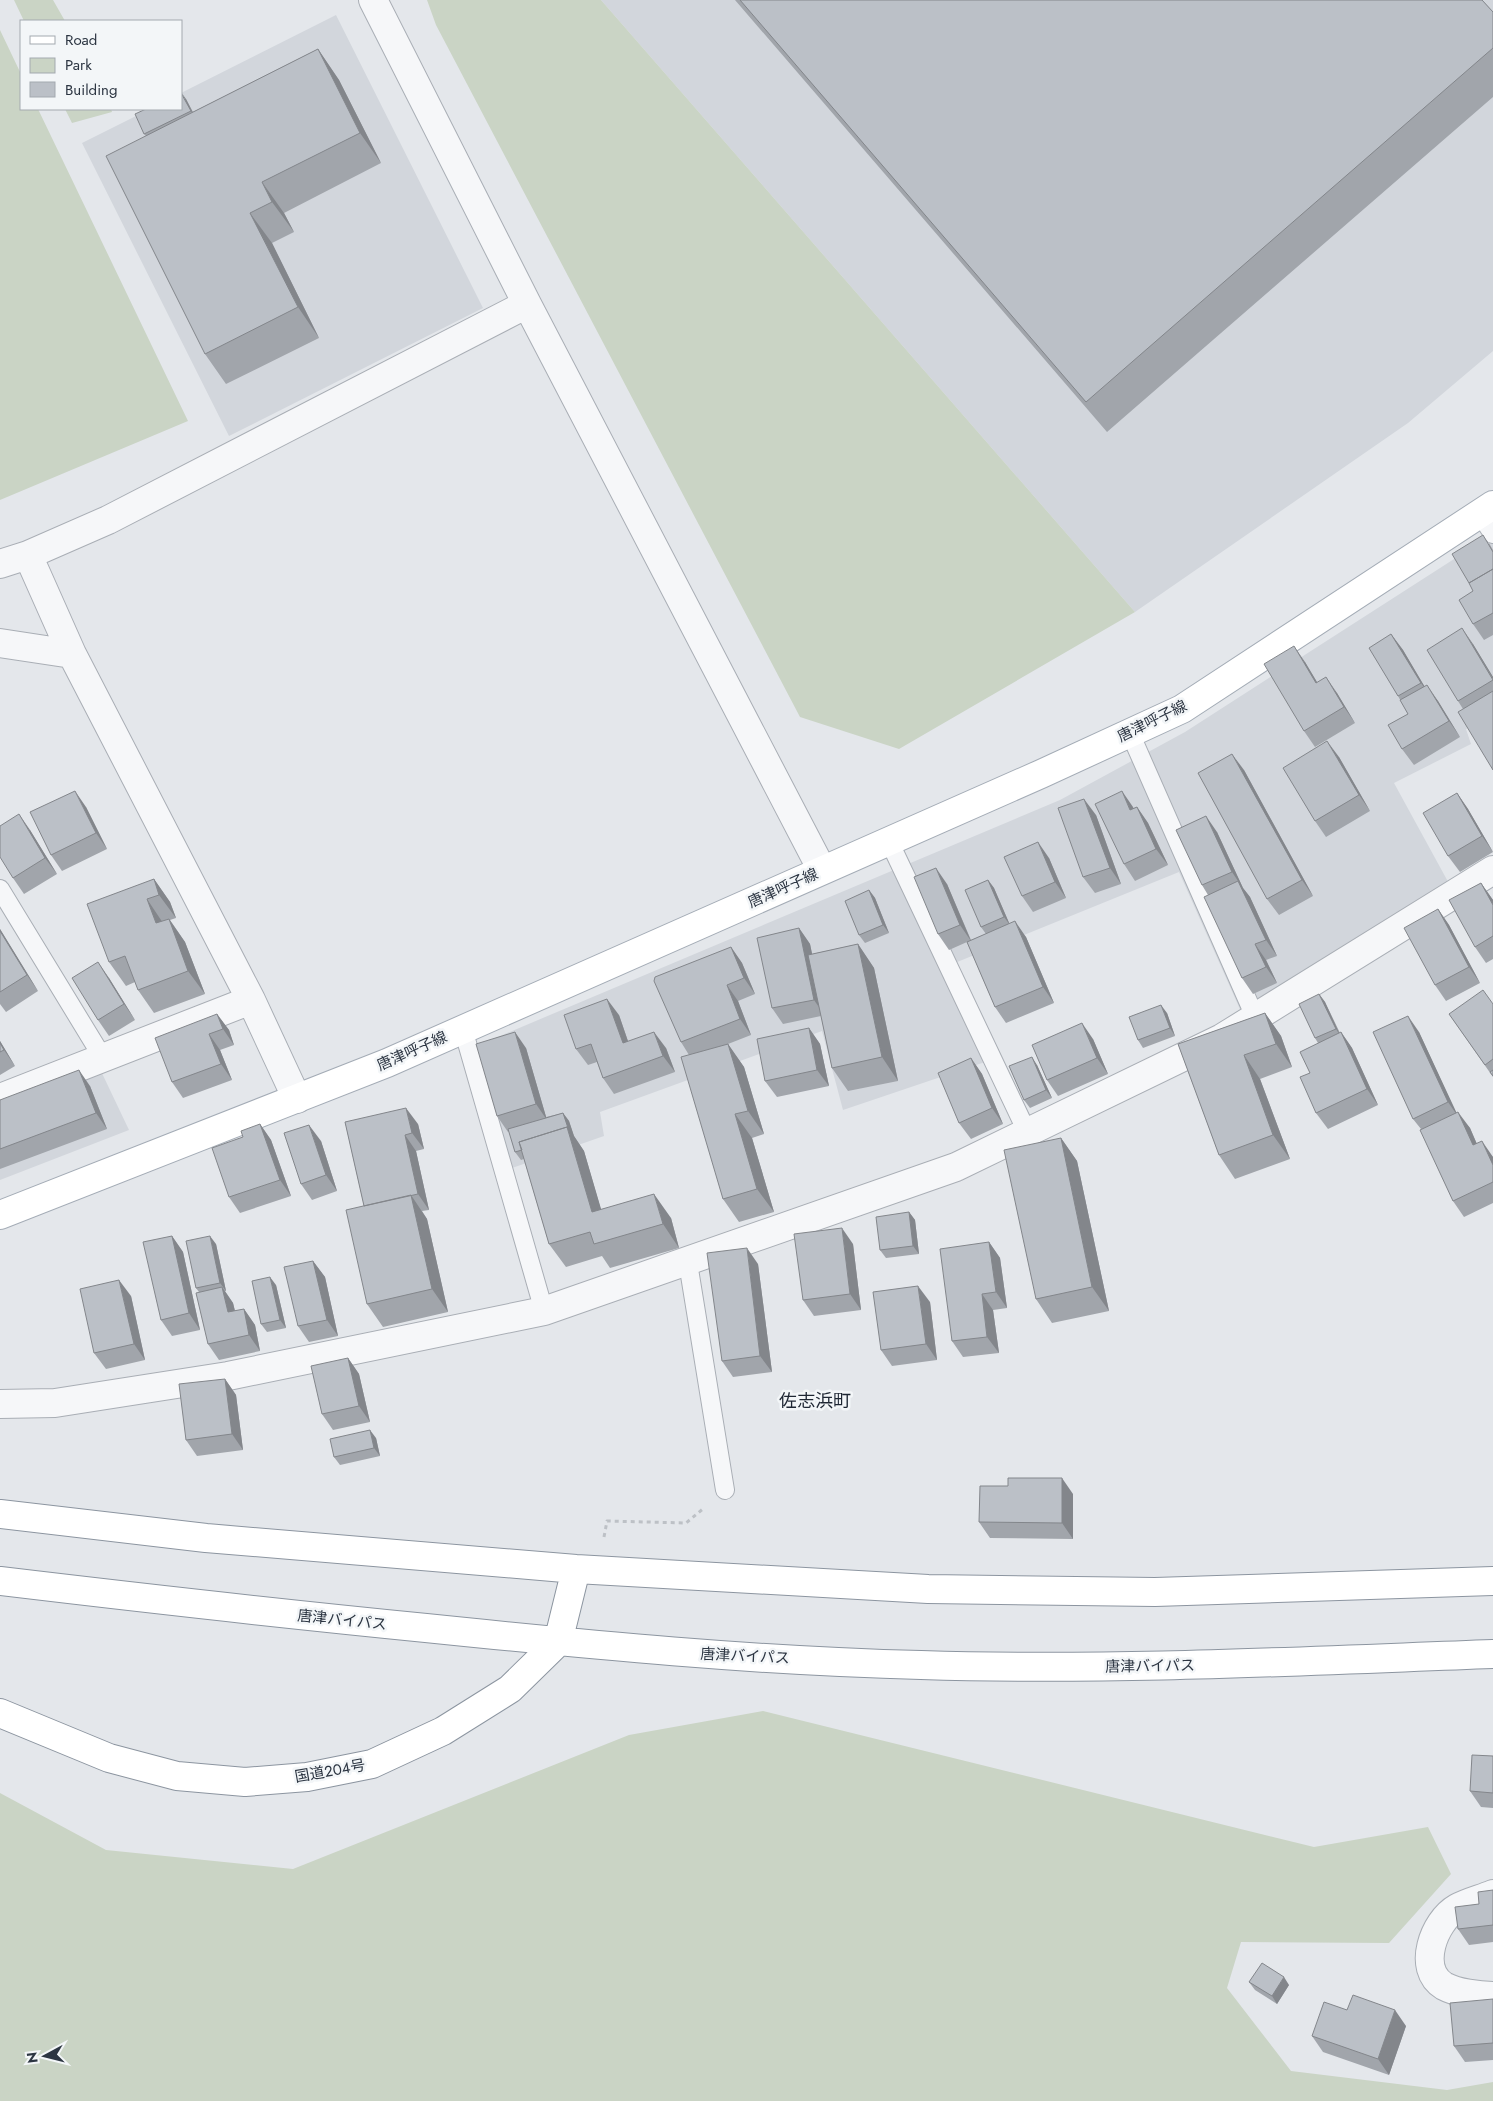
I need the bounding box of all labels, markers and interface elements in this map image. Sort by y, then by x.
legend [20,20,182,110]
text: Road [65,29,97,51]
text: Park [65,54,92,76]
text: Building [65,79,117,101]
street label: 唐津呼子線 [1113,695,1191,747]
street label: 唐津呼子線 [744,863,822,913]
street label: 唐津呼子線 [373,1026,451,1076]
district label: 佐志浜町 [779,1388,851,1414]
street label: 唐津バイパス [296,1604,388,1636]
street label: 唐津バイパス [700,1643,790,1669]
street label: 唐津バイパス [1105,1654,1195,1678]
street label: 国道204号 [293,1754,367,1788]
north arrow [20,2031,70,2081]
text: N [21,2051,43,2064]

